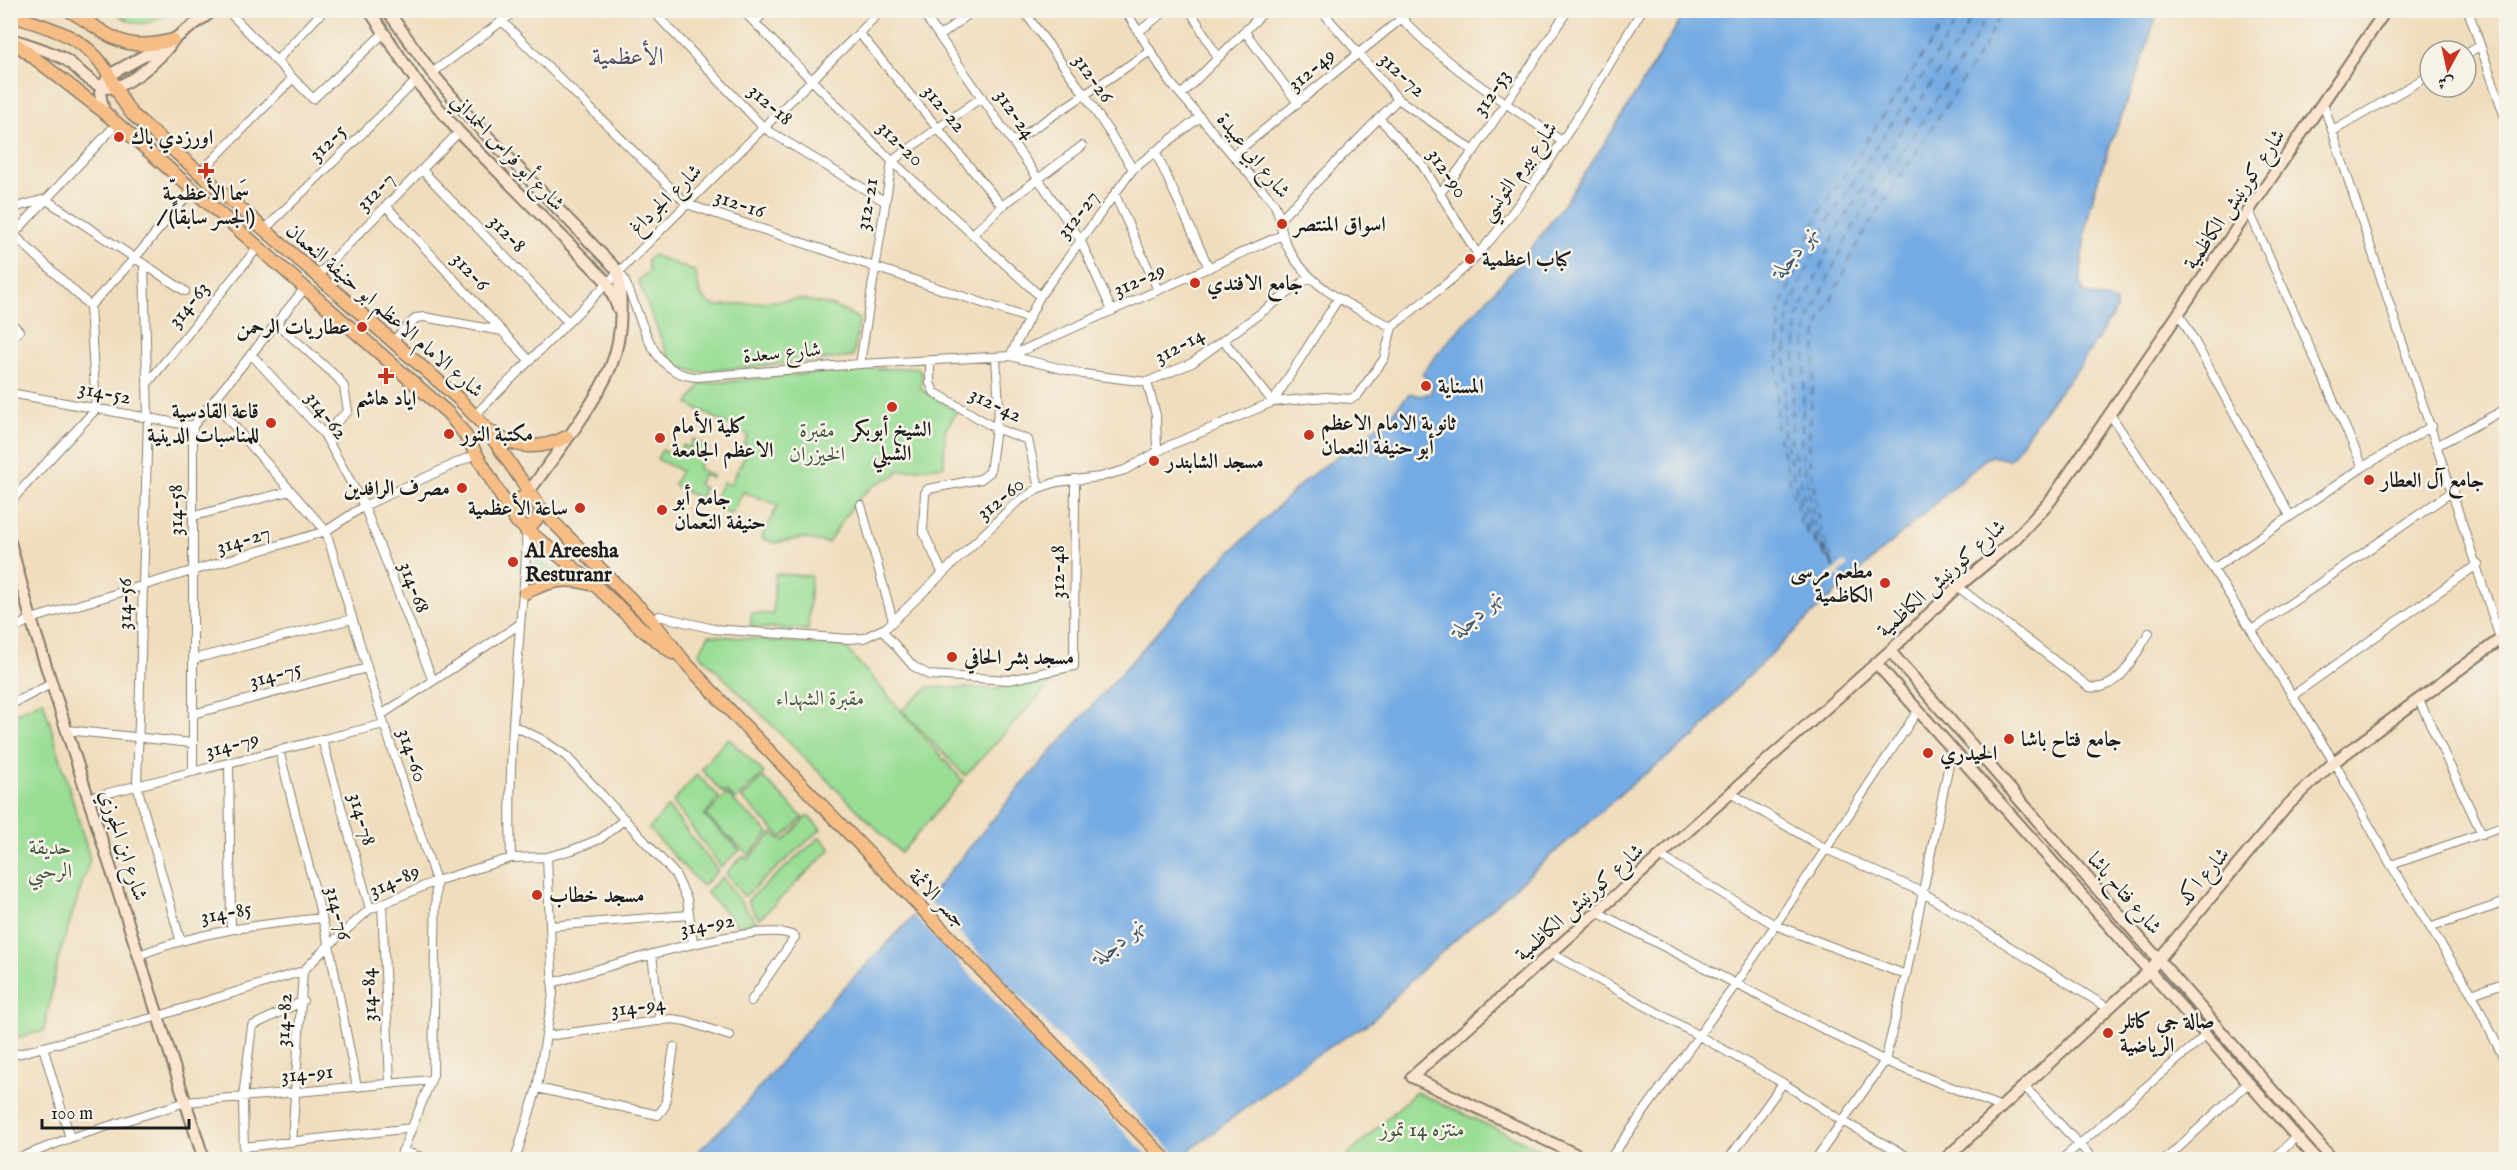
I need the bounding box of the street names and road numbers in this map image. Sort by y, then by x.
street label: 312-49 [1282,42,1342,98]
street label: 312-72 [1373,46,1431,104]
street label: 312-26 [1066,49,1120,110]
street label: 312-53 [1467,64,1518,121]
street label: 312-18 [742,78,798,132]
street label: 312-22 [916,79,972,139]
street label: 312-24 [988,84,1042,146]
street label: شارع أبو فراس الحمداني [442,86,572,220]
street label: شارع ابي عبيدة [1207,107,1296,207]
street label: 312-20 [871,115,929,173]
street label: شارع بيرم التونسي [1474,117,1569,230]
street label: 312-5 [303,118,353,168]
street label: شارع كورنيش الكاظمية [2178,124,2295,277]
street label: 312-90 [1420,144,1473,204]
street label: شارع الجرداغ [624,159,710,244]
street label: 312-7 [351,167,402,218]
street label: 312-21 [850,176,885,233]
street label: 312-16 [711,183,770,226]
street label: 312-27 [1051,185,1106,245]
street label: 312-8 [482,209,532,259]
street label: شارع الامام الاعظم ابو حنيفة النعمان [276,218,489,408]
street label: 312-6 [445,247,496,298]
street label: 312-29 [1109,257,1170,304]
street label: 314-63 [162,276,216,334]
street label: 312-14 [1150,322,1210,371]
street label: شارع سعدة [742,337,823,373]
street label: 314-52 [76,375,133,412]
street label: 312-42 [965,381,1026,430]
street label: 314-62 [298,386,353,446]
street label: 312-60 [971,472,1031,527]
street label: 314-58 [163,484,190,536]
street label: شارع كورنيش الكاظمية [1872,514,2014,646]
street label: 314-27 [213,519,274,561]
street label: 312-48 [1045,545,1072,599]
street label: 314-68 [392,558,436,617]
street label: 314-56 [112,577,139,630]
street label: 314-75 [246,655,305,695]
street label: 314-60 [390,725,433,786]
street label: 314-79 [203,726,262,765]
street label: شارع ابن الجوزي [89,786,153,905]
street label: 314-78 [341,790,382,849]
street label: شارع كورنيش الكاظمية [1510,838,1652,970]
street label: شارع اكد [2171,842,2239,914]
street label: شارع فتاح باشا [2077,847,2167,944]
street label: 314-89 [365,858,424,905]
street label: جسر الائمة [902,863,972,935]
street label: 314-76 [318,884,357,944]
street label: 314-85 [199,896,254,931]
street label: 314-92 [678,907,737,944]
street label: 314-84 [355,967,384,1023]
street label: 314-94 [609,991,668,1024]
street label: 314-82 [270,992,299,1048]
street label: 314-91 [280,1059,335,1090]

